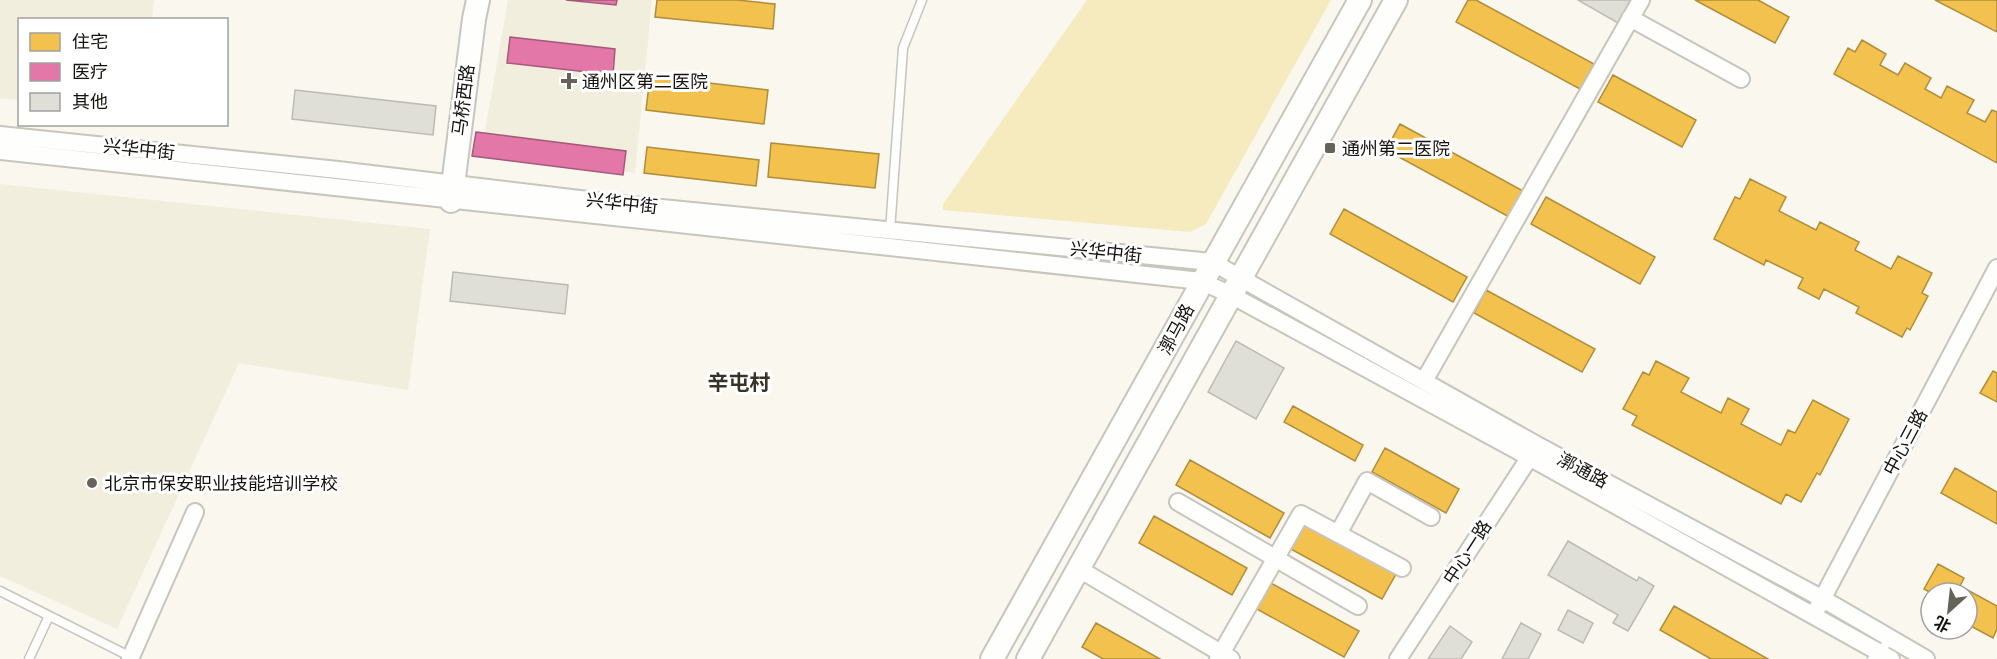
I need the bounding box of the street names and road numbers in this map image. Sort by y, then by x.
street label: 马桥西路 [445,63,481,137]
street label: 兴华中街 [102,132,176,166]
street label: 兴华中街 [585,186,659,220]
street label: 兴华中街 [1069,235,1143,269]
street label: 漷马路 [1151,299,1201,359]
street label: 中心三路 [1876,404,1934,480]
street label: 漷通路 [1553,445,1613,495]
street label: 中心一路 [1436,514,1498,590]

